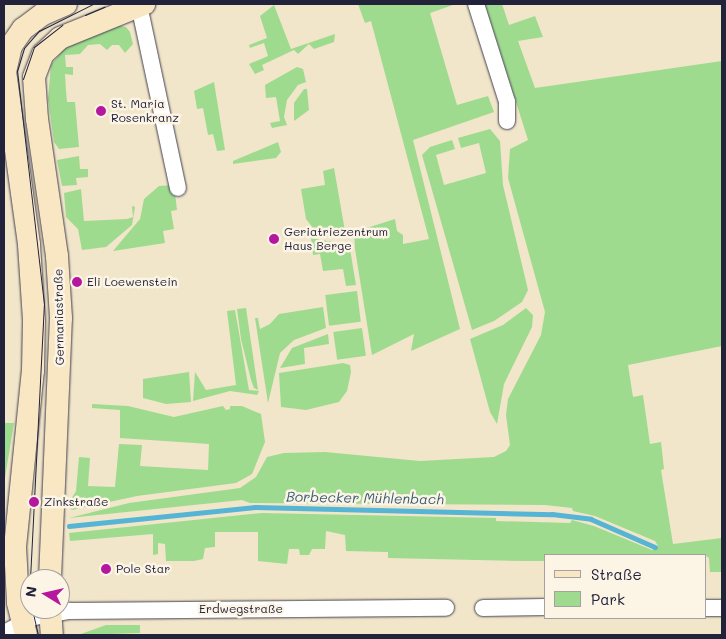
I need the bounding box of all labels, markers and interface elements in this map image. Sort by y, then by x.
place label: St. Maria Rosenkranz [111,97,179,125]
marker: St. Maria Rosenkranz [95,105,107,117]
place label: Geriatriezentrum Haus Berge [284,225,388,253]
marker: Geriatriezentrum Haus Berge [268,233,280,245]
street label: Germaniastraße [51,268,67,366]
place label: Eli Loewenstein [87,275,178,289]
marker: Eli Loewenstein [71,276,83,288]
water label: Borbecker Mühlenbach [286,488,444,508]
place label: Zinkstraße [44,495,108,509]
marker: Zinkstraße [28,496,40,508]
legend [544,554,706,619]
place label: Pole Star [116,562,170,576]
marker: Pole Star [100,563,112,575]
text: Straße [591,564,642,584]
north arrow [20,569,70,619]
text: N [20,585,41,598]
text: Park [591,589,625,609]
street label: Erdwegstraße [199,602,283,616]

